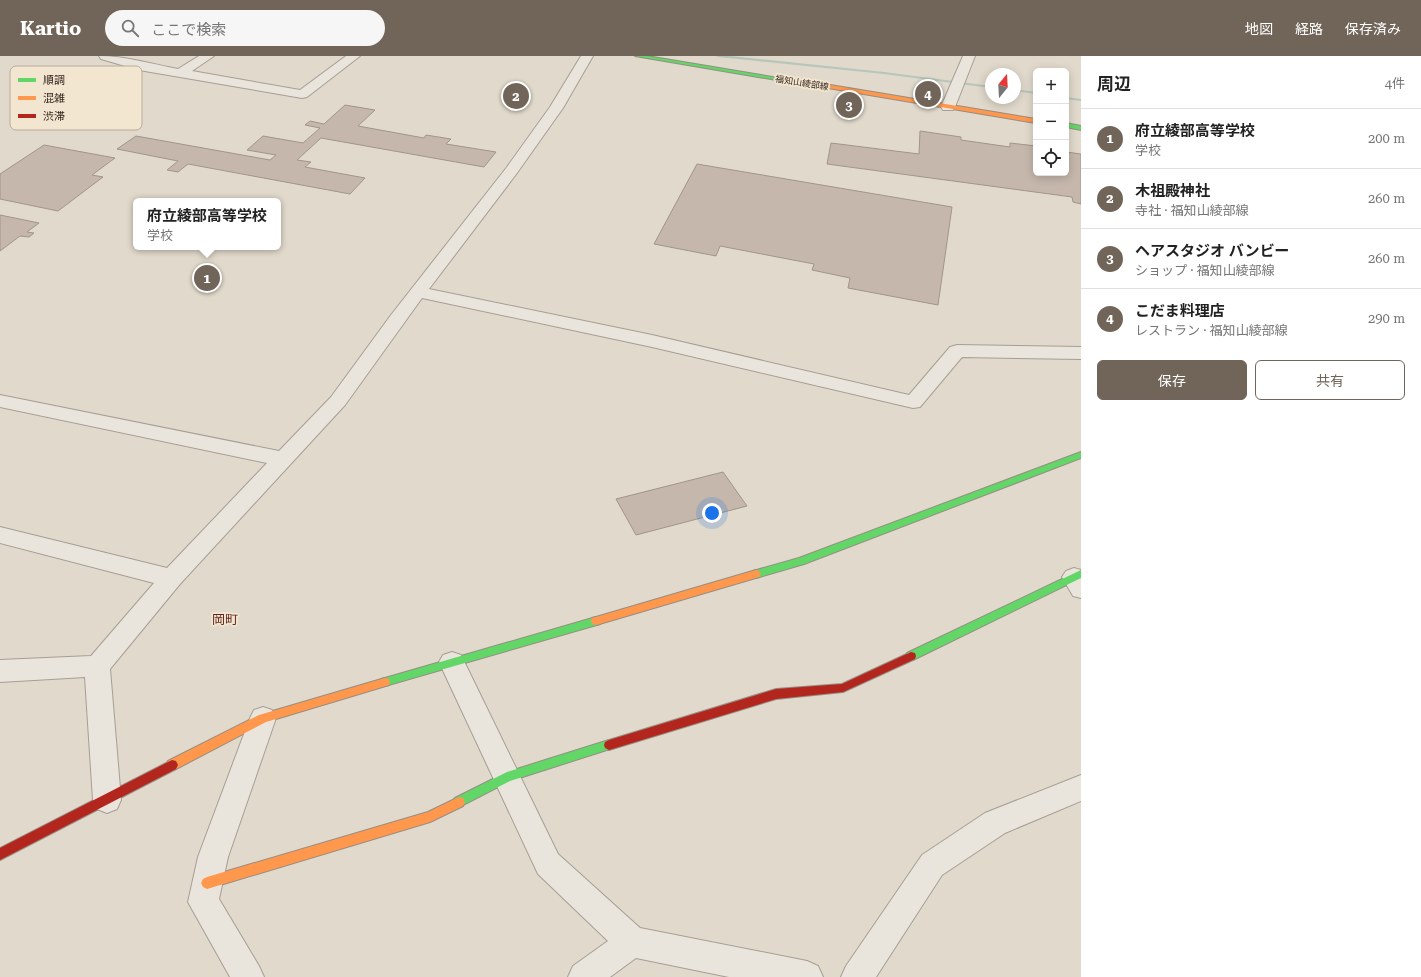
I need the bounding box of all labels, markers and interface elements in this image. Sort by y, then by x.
search box [105,10,385,46]
text: Kartio [20,17,81,40]
icon: search [119,17,141,39]
text: ここで検索 [151,21,226,39]
text: 地図 [1245,21,1273,37]
text: 経路 [1295,21,1323,37]
text: 保存済み [1345,21,1401,37]
legend [10,66,142,130]
north arrow [985,68,1021,104]
map controls [1033,68,1069,176]
button: + [1033,68,1069,104]
text: 順調 [43,74,65,87]
street label: 福知山綾部線 [775,74,830,92]
text: 周辺 [1097,74,1131,94]
text: 4件 [1385,76,1405,91]
pin: 4 [915,79,941,109]
pin: 2 [503,81,529,111]
pin: 3 [836,90,862,120]
text: 混雑 [43,92,65,105]
button: − [1033,104,1069,140]
text: 渋滞 [43,110,65,123]
text: 府立綾部高等学校 [1135,122,1255,140]
text: 1 [1106,131,1114,146]
text: 200 m [1368,131,1405,146]
button: locate [1033,140,1069,176]
text: 学校 [1135,143,1161,158]
text: 木祖殿神社 [1135,182,1210,200]
text: 2 [1106,191,1114,206]
text: 260 m [1368,191,1405,206]
popup [133,198,281,250]
text: 寺社 · 福知山綾部線 [1135,203,1249,218]
text: 府立綾部高等学校 [147,207,267,225]
text: 学校 [147,228,173,243]
text: ヘアスタジオ バンビー [1135,242,1290,260]
text: 3 [1106,251,1114,266]
text: 260 m [1368,251,1405,266]
pin: 1 [194,263,220,293]
text: ショップ · 福知山綾部線 [1135,263,1275,278]
text: こだま料理店 [1135,302,1225,320]
text: 4 [1106,311,1114,326]
text: 290 m [1368,311,1405,326]
text: レストラン · 福知山綾部線 [1135,323,1288,338]
button: 保存 [1097,360,1247,400]
button: 共有 [1255,360,1405,400]
your location [702,503,722,523]
district label: 岡町 [212,612,238,627]

